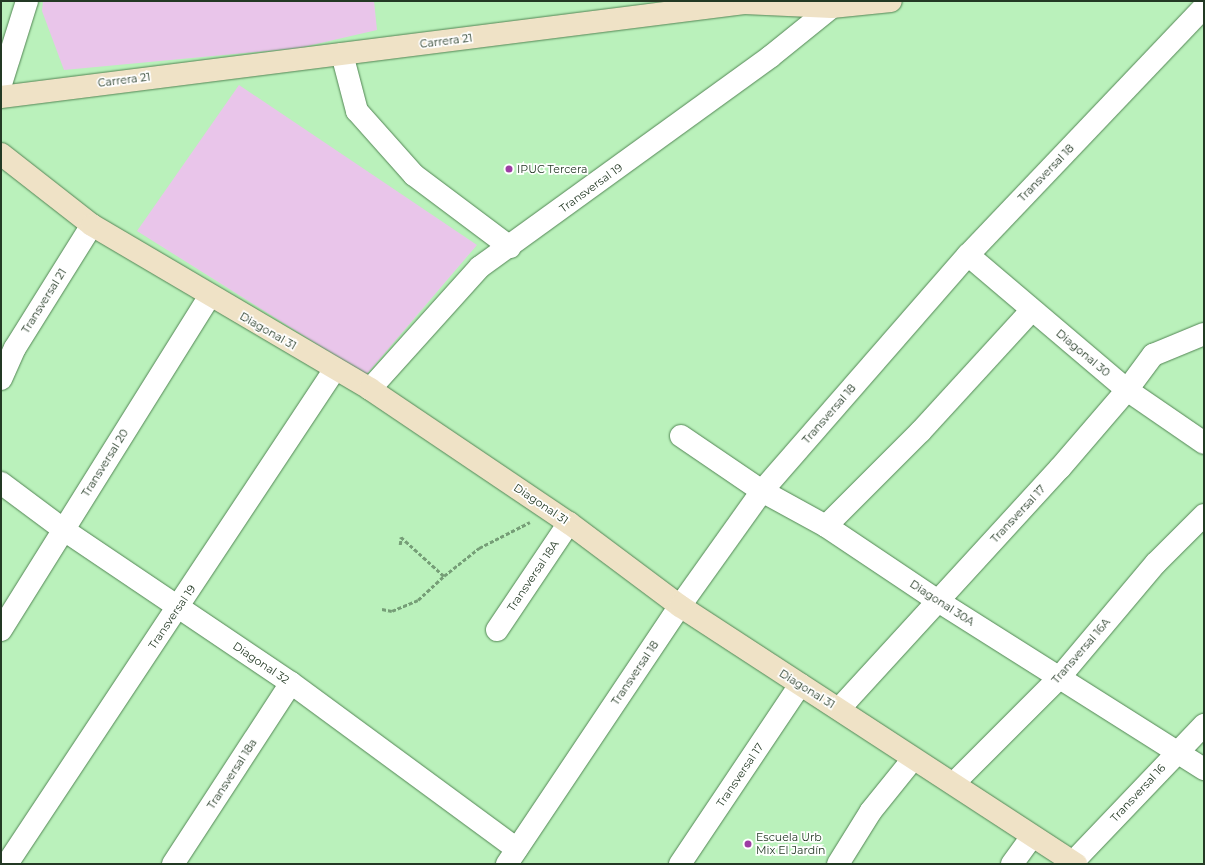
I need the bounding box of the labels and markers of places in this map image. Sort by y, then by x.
place label: IPUC Tercera [517,162,587,176]
marker: IPUC Tercera [504,164,514,174]
place label: Escuela Urb Mix El Jardín [756,831,826,857]
marker: Escuela Urb Mix El Jardín [743,839,753,849]

